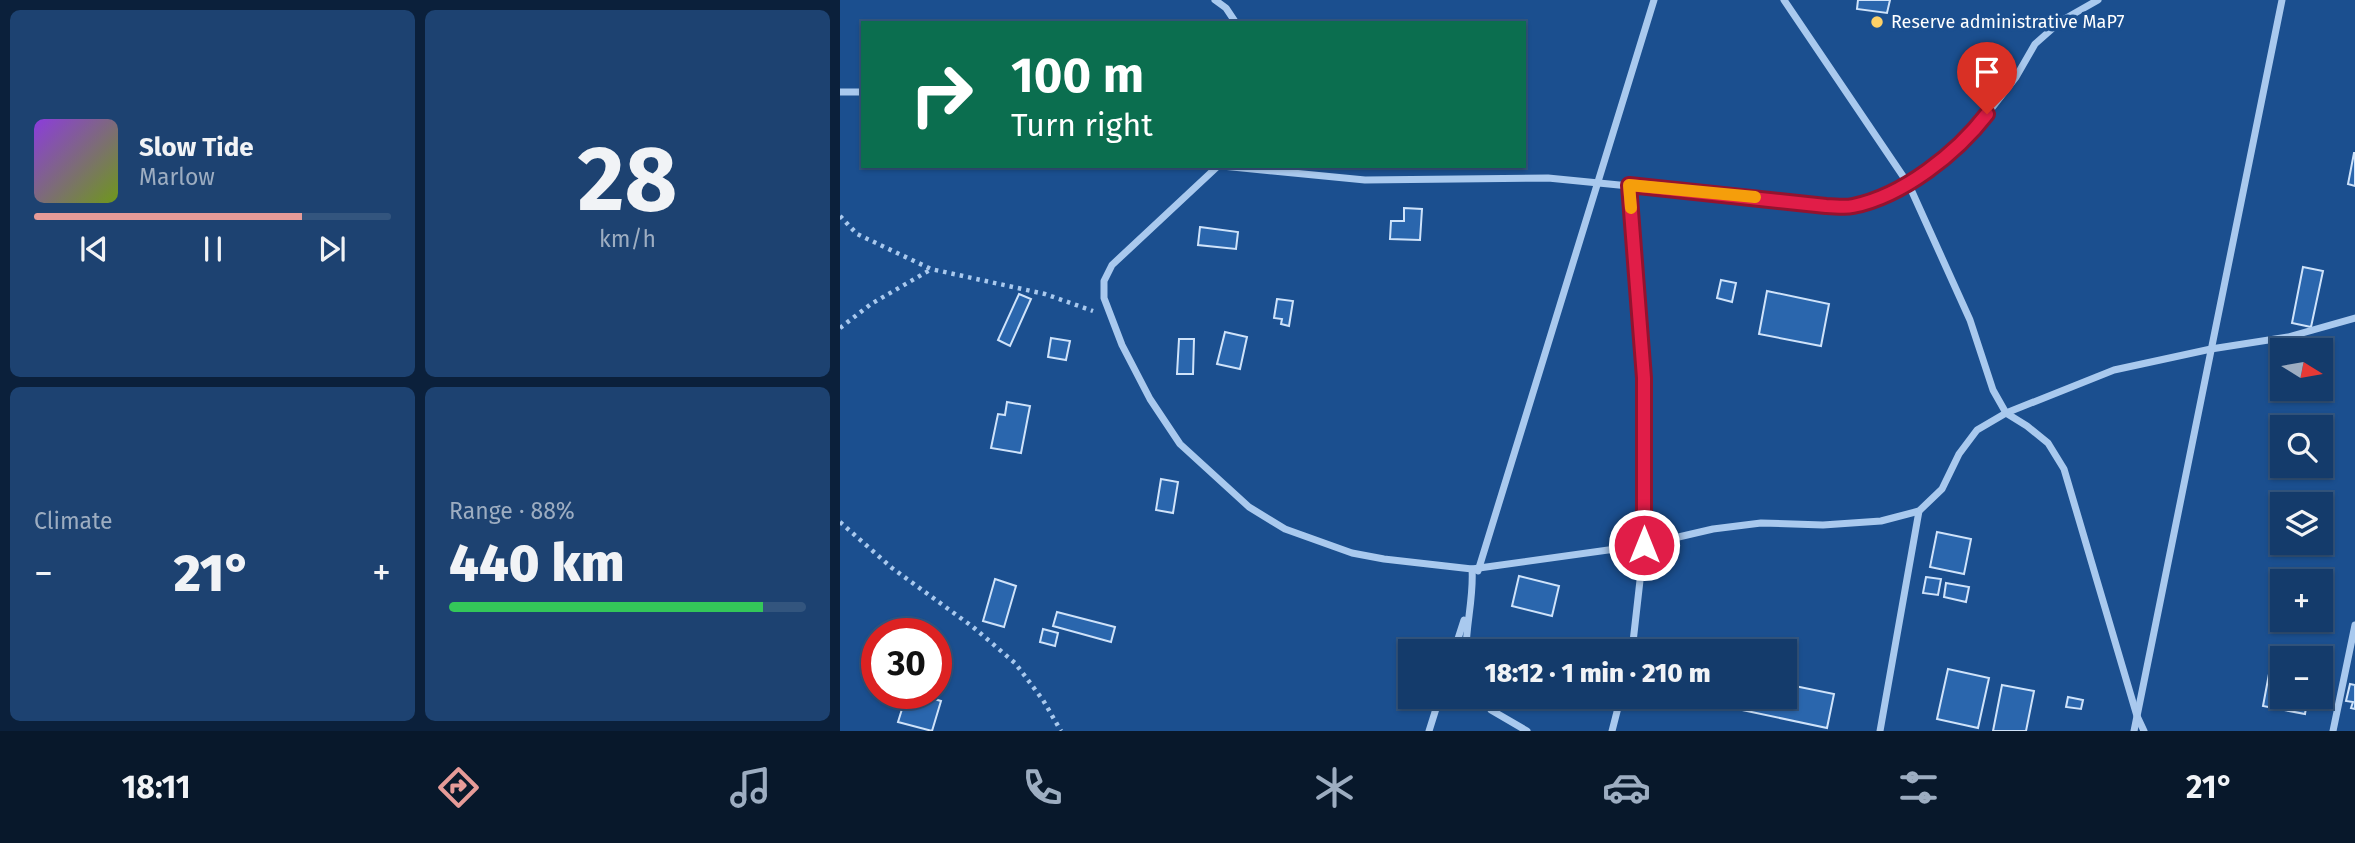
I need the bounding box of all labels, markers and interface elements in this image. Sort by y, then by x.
place label: Reserve administrative MaP7 [1891,11,2124,33]
marker: Reserve administrative MaP7 [1869,14,1885,30]
pin [1957,42,2017,114]
text: 100 m [1011,46,1144,105]
icon: right [896,49,987,140]
icon: arrive [1968,53,2006,91]
text: Turn right [1011,106,1153,144]
text: 28 [578,125,677,234]
text: Slow Tide [139,132,254,163]
text: Marlow [139,163,215,191]
text: km/h [599,225,656,253]
icon: previous [75,230,113,268]
icon: pause [194,230,232,268]
icon: next [313,230,351,268]
north arrow [2270,338,2333,401]
map controls [2270,338,2333,709]
button: search [2270,415,2333,478]
button: layers [2270,492,2333,555]
text: Range · 88% [449,497,575,525]
text: Climate [34,507,113,535]
position arrow [1607,508,1681,582]
text: 440 km [449,532,625,595]
text: 21° [174,542,251,605]
text: − [34,550,53,596]
text: + [372,550,391,596]
button: + [2270,569,2333,632]
speed limit sign: 30 [861,618,952,709]
button: − [2270,646,2333,709]
text: 18:12 · 1 min · 210 m [1484,658,1711,689]
icon: directions [434,763,483,812]
icon: music [726,763,775,812]
icon: phone [1018,763,1067,812]
icon: climate [1310,763,1359,812]
icon: car [1602,763,1651,812]
icon: filters [1894,763,1943,812]
text: 18:11 [122,768,191,806]
text: 21° [2186,768,2233,806]

